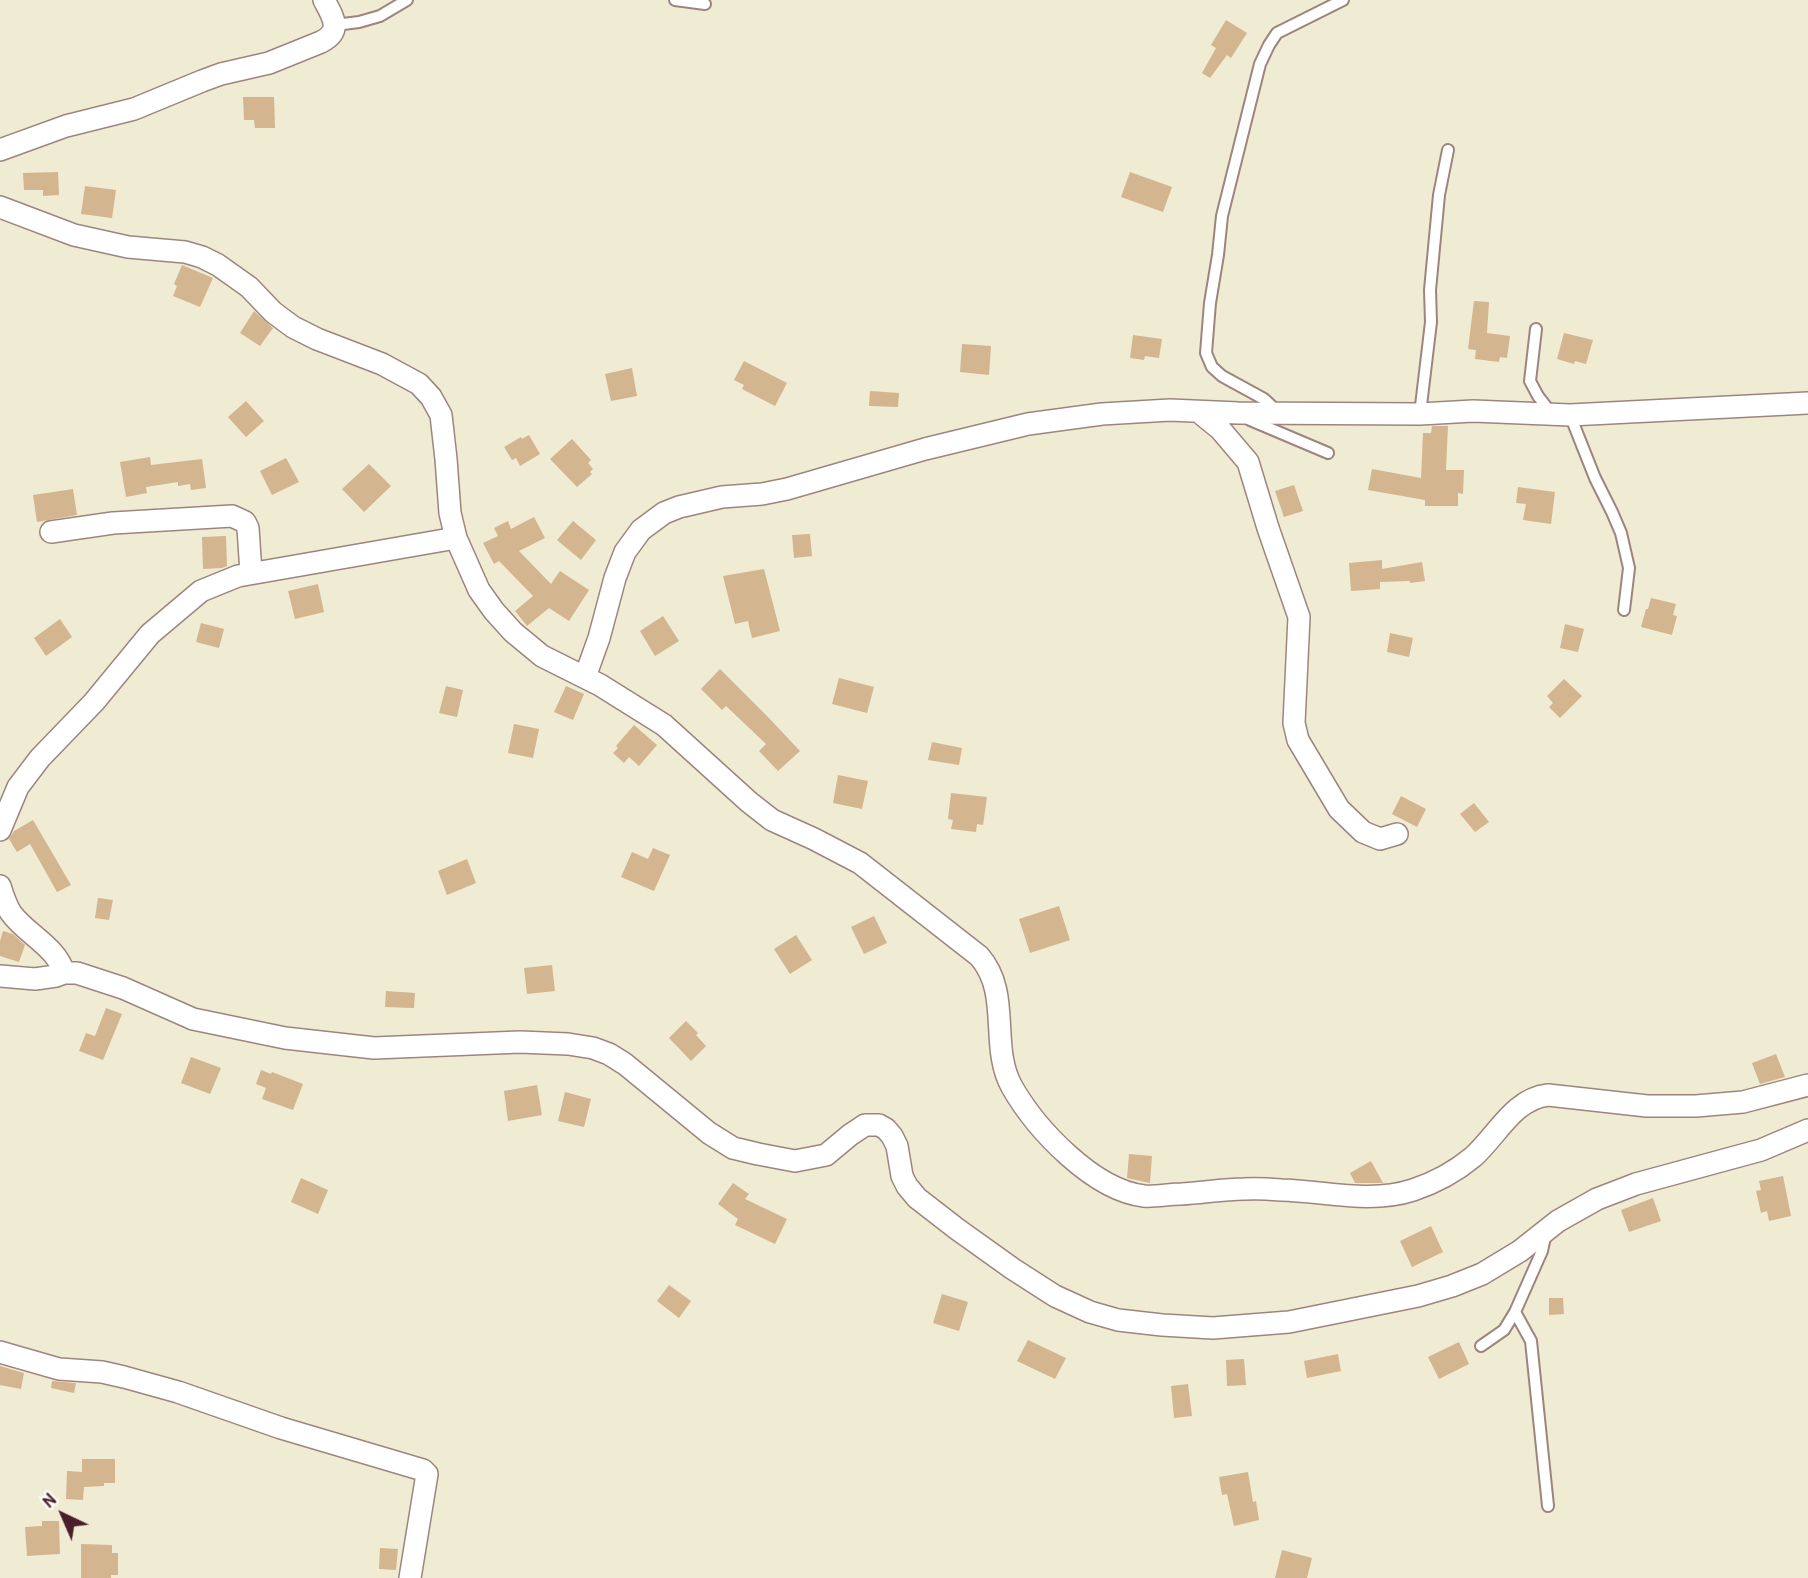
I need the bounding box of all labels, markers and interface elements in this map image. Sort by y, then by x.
north arrow [28,1480,98,1550]
text: N [36,1487,61,1513]

